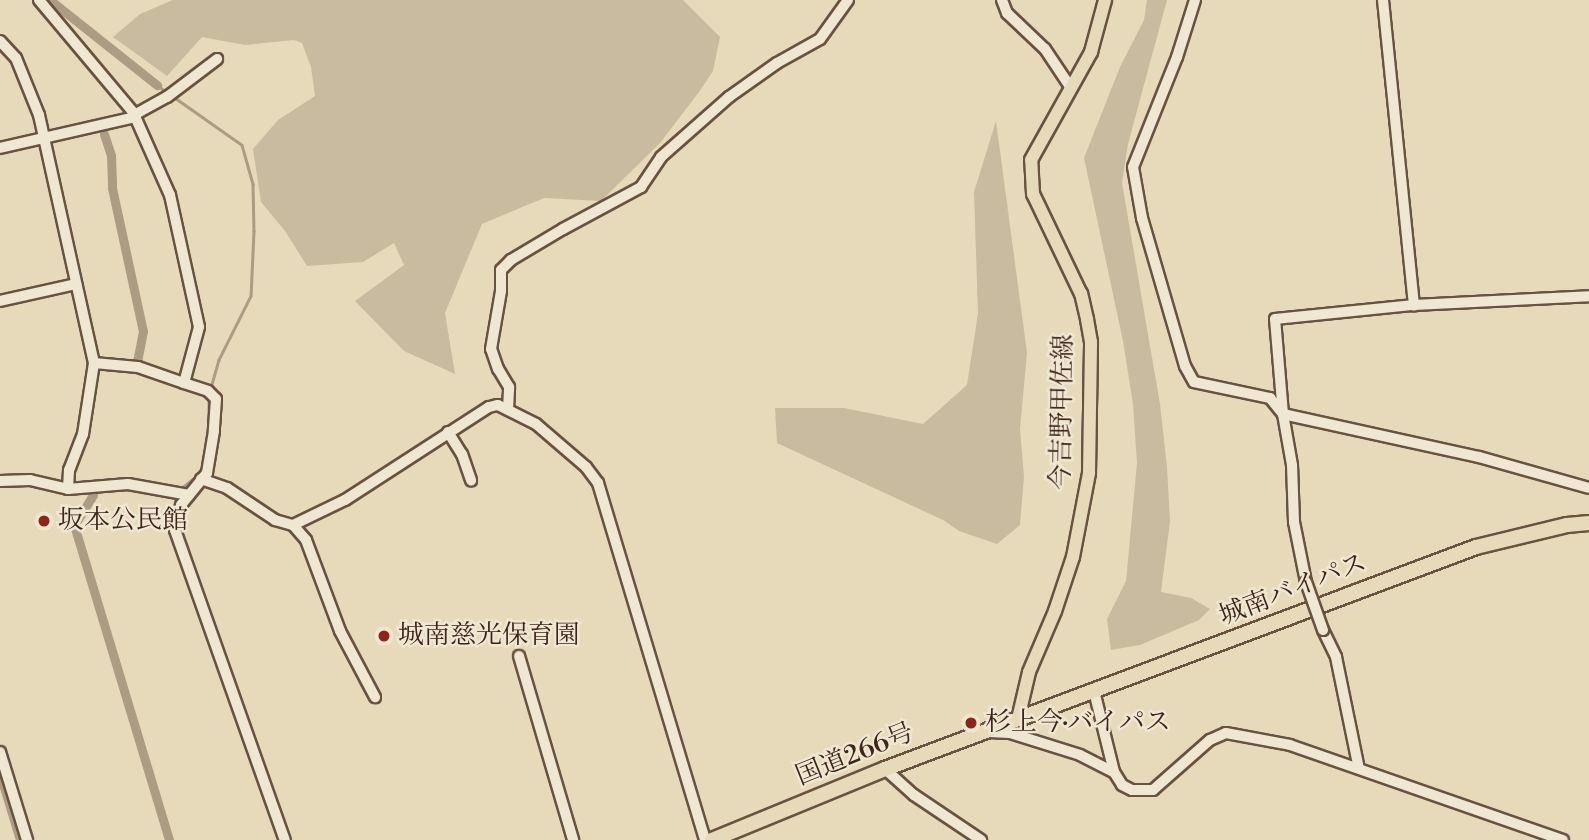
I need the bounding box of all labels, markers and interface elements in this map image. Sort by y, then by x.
street label: 今吉野甲佐線 [1046,334,1080,490]
place label: 坂本公民館 [58,505,188,537]
marker: 坂本公民館 [36,513,52,529]
street label: 城南バイパス [1215,547,1371,633]
place label: 城南慈光保育園 [398,620,580,652]
marker: 城南慈光保育園 [376,628,392,644]
place label: 杉上今·バイパス [985,707,1171,739]
marker: 杉上今·バイパス [963,715,979,731]
street label: 国道266号 [792,717,918,793]

